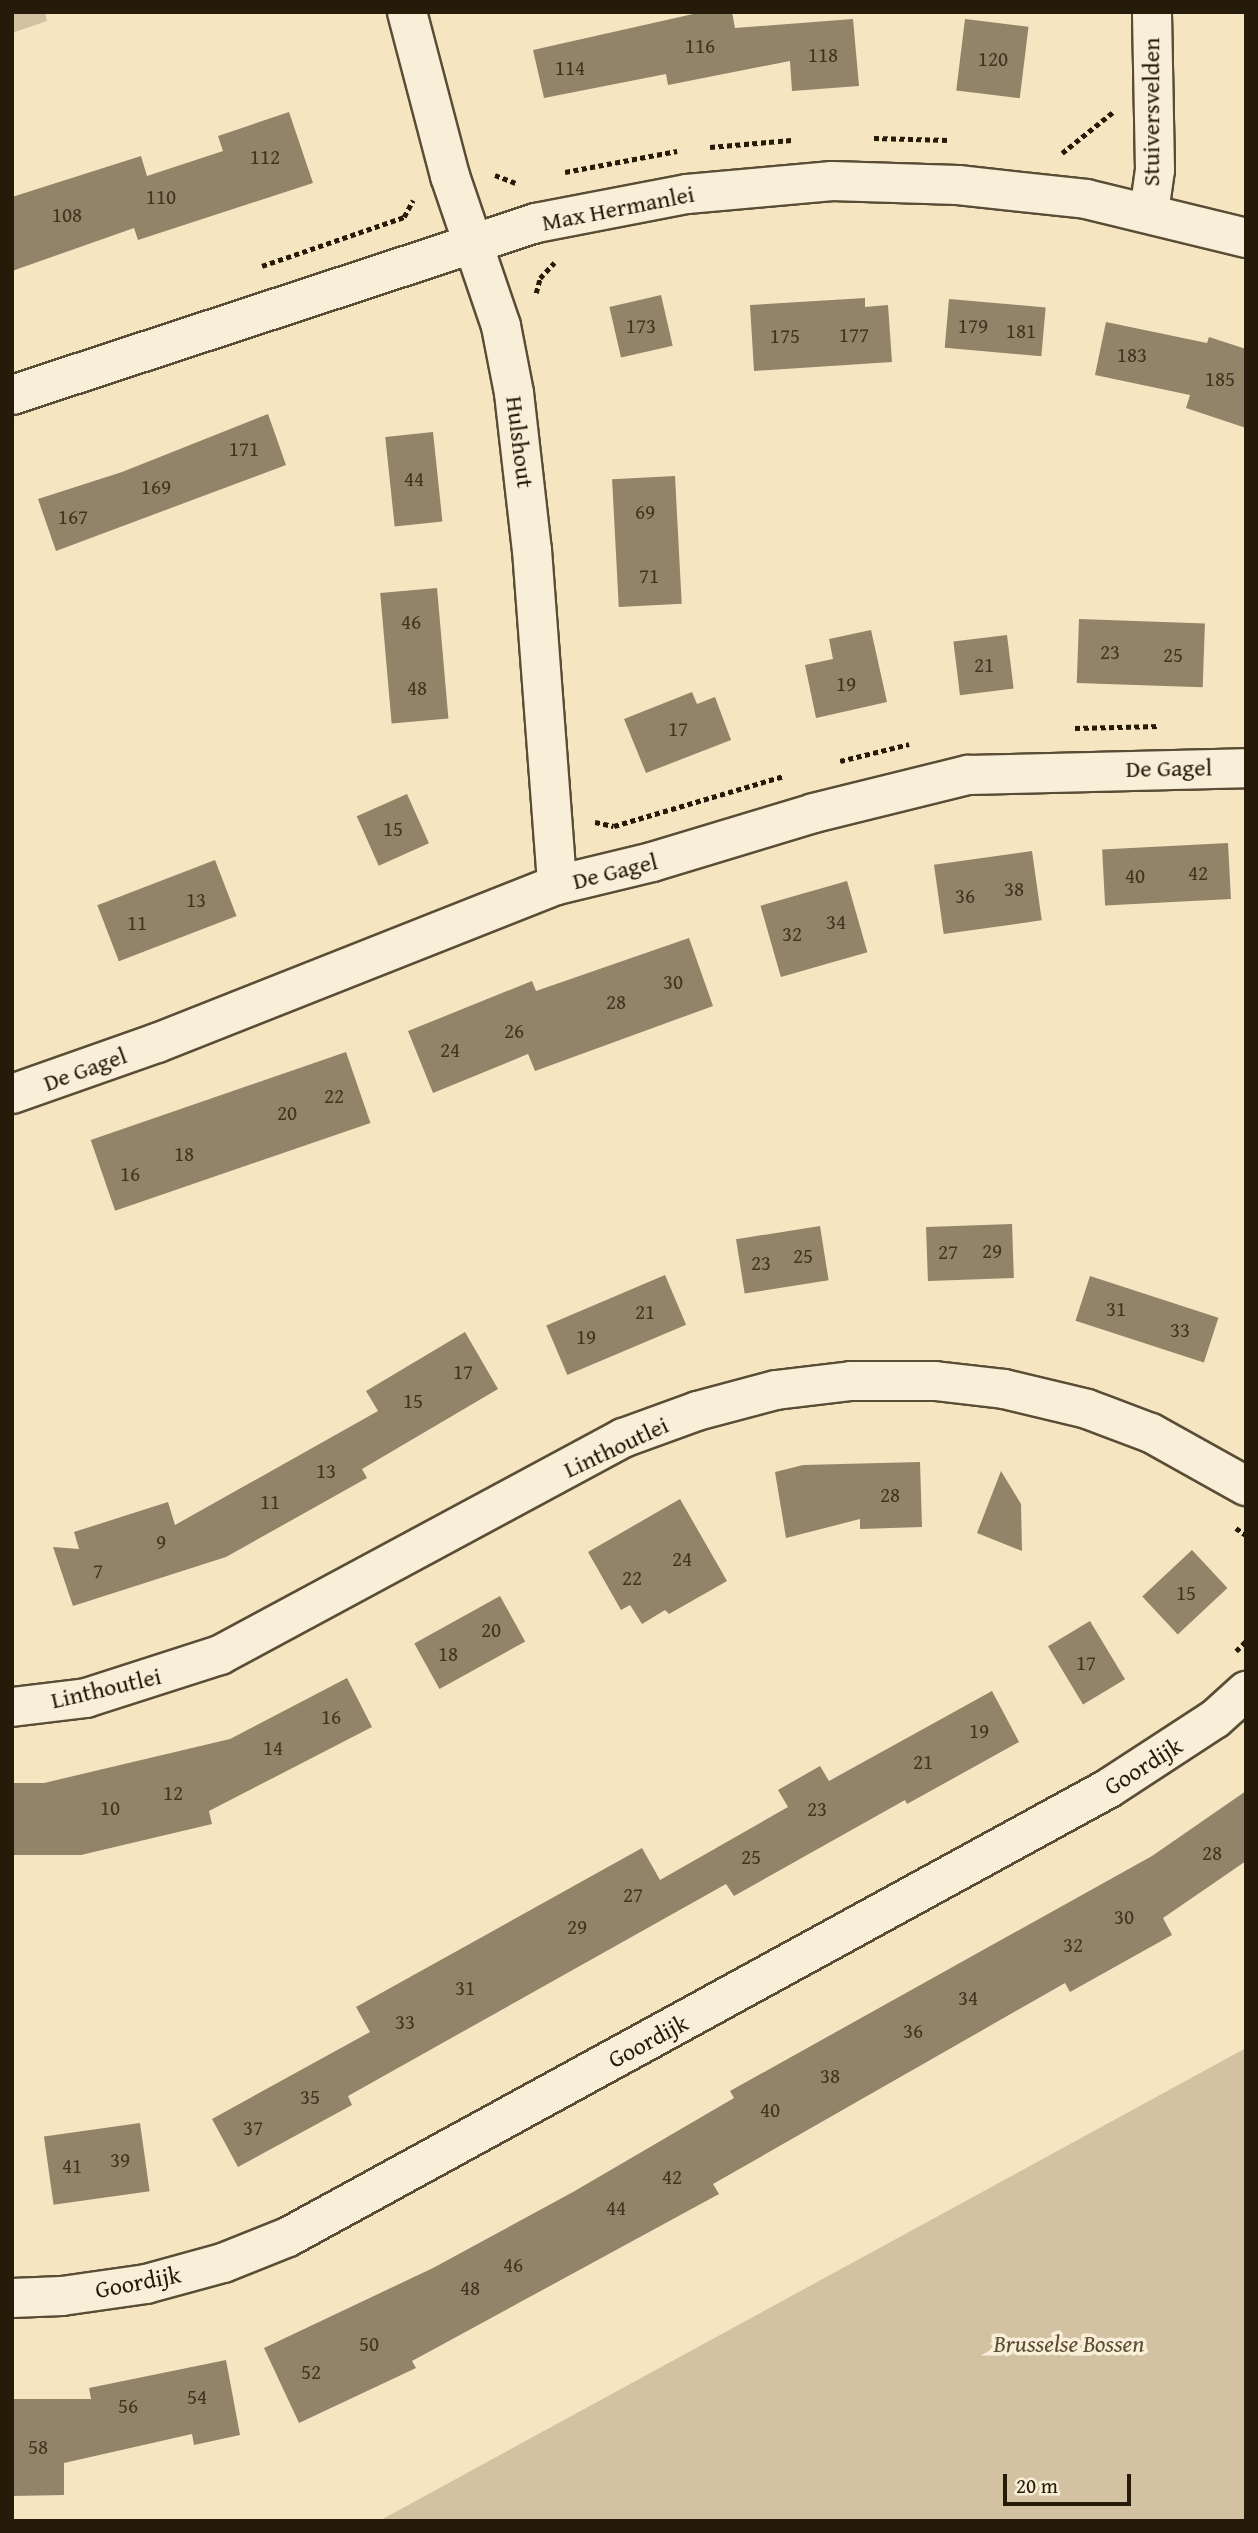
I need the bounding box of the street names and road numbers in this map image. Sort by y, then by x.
street label: Stuiversvelden [1137,38,1165,186]
street label: Max Hermanlei [539,179,697,237]
street label: Hulshout [500,394,540,490]
street label: De Gagel [1125,753,1213,783]
street label: De Gagel [570,847,660,895]
street label: De Gagel [39,1041,131,1097]
street label: Linthoutlei [559,1410,673,1484]
street label: Linthoutlei [48,1661,164,1715]
street label: Goordijk [1099,1731,1187,1801]
street label: Goordijk [603,2008,693,2074]
street label: Goordijk [93,2260,183,2304]

